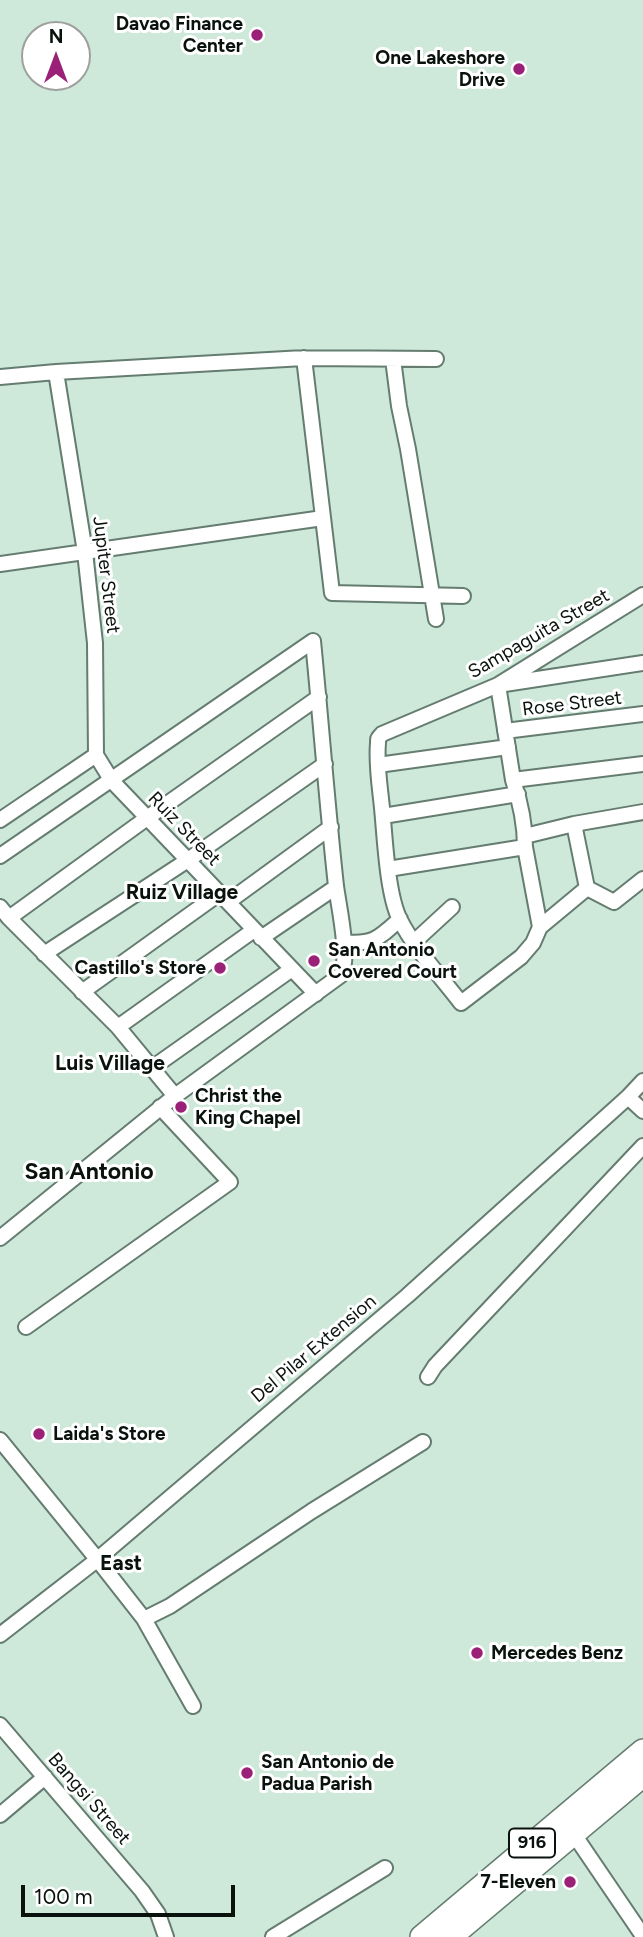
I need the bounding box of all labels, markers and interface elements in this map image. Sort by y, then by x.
place label: Davao Finance Center [116,13,243,57]
north arrow [21,21,91,91]
text: N [49,25,63,48]
marker: Davao Finance Center [249,27,265,43]
place label: One Lakeshore Drive [375,47,505,91]
marker: One Lakeshore Drive [511,61,527,77]
street label: Jupiter Street [88,515,124,635]
street label: Sampaguita Street [464,584,614,684]
street label: Rose Street [521,687,623,721]
street label: Ruiz Street [143,787,225,871]
district label: Ruiz Village [126,880,238,906]
place label: San Antonio Covered Court [328,939,457,983]
marker: San Antonio Covered Court [306,953,322,969]
place label: Castillo's Store [74,957,206,979]
marker: Castillo's Store [212,960,228,976]
district label: Luis Village [55,1051,165,1077]
place label: Christ the King Chapel [195,1085,301,1129]
marker: Christ the King Chapel [173,1099,189,1115]
district label: San Antonio [24,1158,154,1186]
street label: Del Pilar Extension [247,1290,381,1408]
place label: Laida's Store [53,1423,166,1445]
marker: Laida's Store [31,1426,47,1442]
district label: East [100,1551,142,1577]
place label: Mercedes Benz [491,1642,623,1664]
marker: Mercedes Benz [469,1645,485,1661]
street label: Bangsi Street [43,1748,135,1850]
place label: San Antonio de Padua Parish [261,1751,394,1795]
marker: San Antonio de Padua Parish [239,1765,255,1781]
road number: 916 [509,1828,555,1857]
scale bar [24,1870,238,1914]
place label: 7-Eleven [480,1871,556,1893]
marker: 7-Eleven [562,1874,578,1890]
text: 100 m [34,1884,93,1909]

